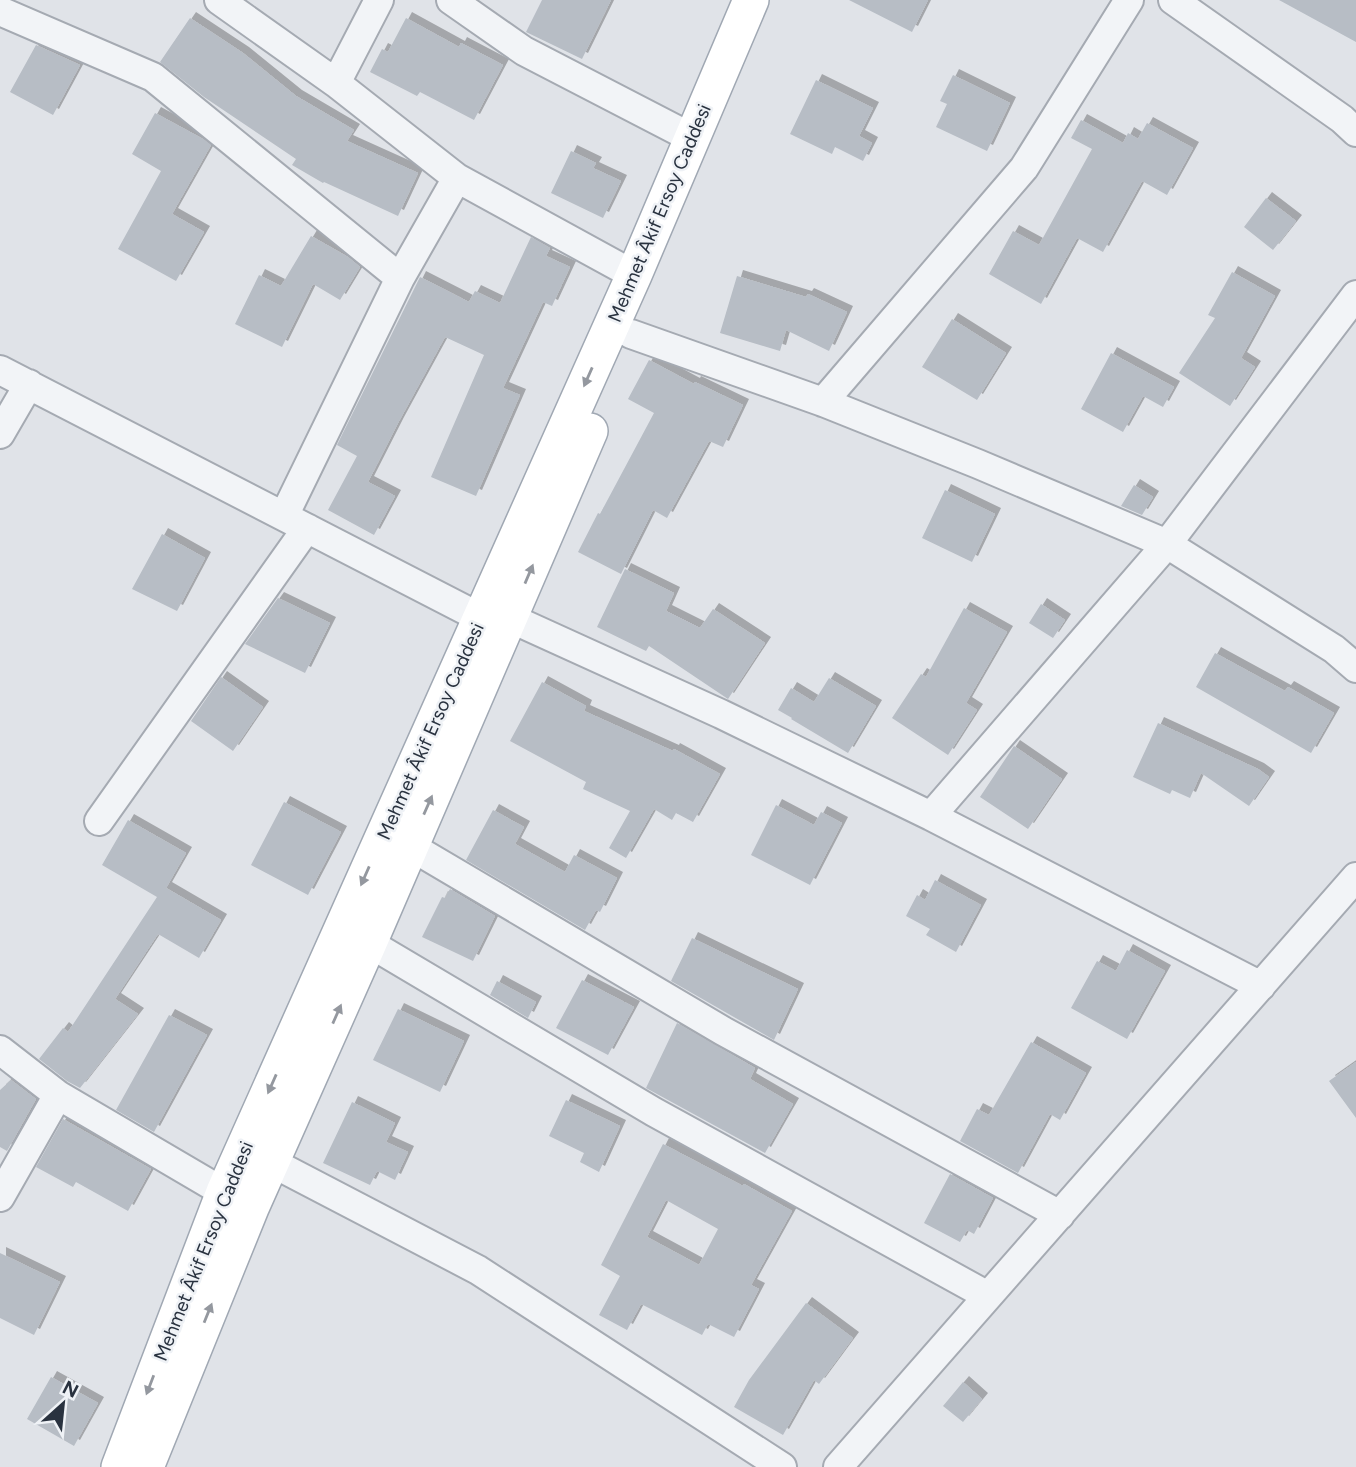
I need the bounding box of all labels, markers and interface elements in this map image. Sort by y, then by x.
street label: Mehmet Âkif Ersoy Caddesi [603,101,716,326]
one-way arrow [582,367,593,388]
one-way arrow [524,564,535,585]
street label: Mehmet Âkif Ersoy Caddesi [372,619,489,843]
one-way arrow [423,795,434,816]
one-way arrow [359,866,371,886]
one-way arrow [331,1004,343,1024]
one-way arrow [266,1074,278,1094]
street label: Mehmet Âkif Ersoy Caddesi [149,1138,258,1364]
one-way arrow [203,1302,214,1323]
north arrow [28,1369,98,1439]
one-way arrow [145,1375,156,1396]
text: N [59,1376,82,1403]

